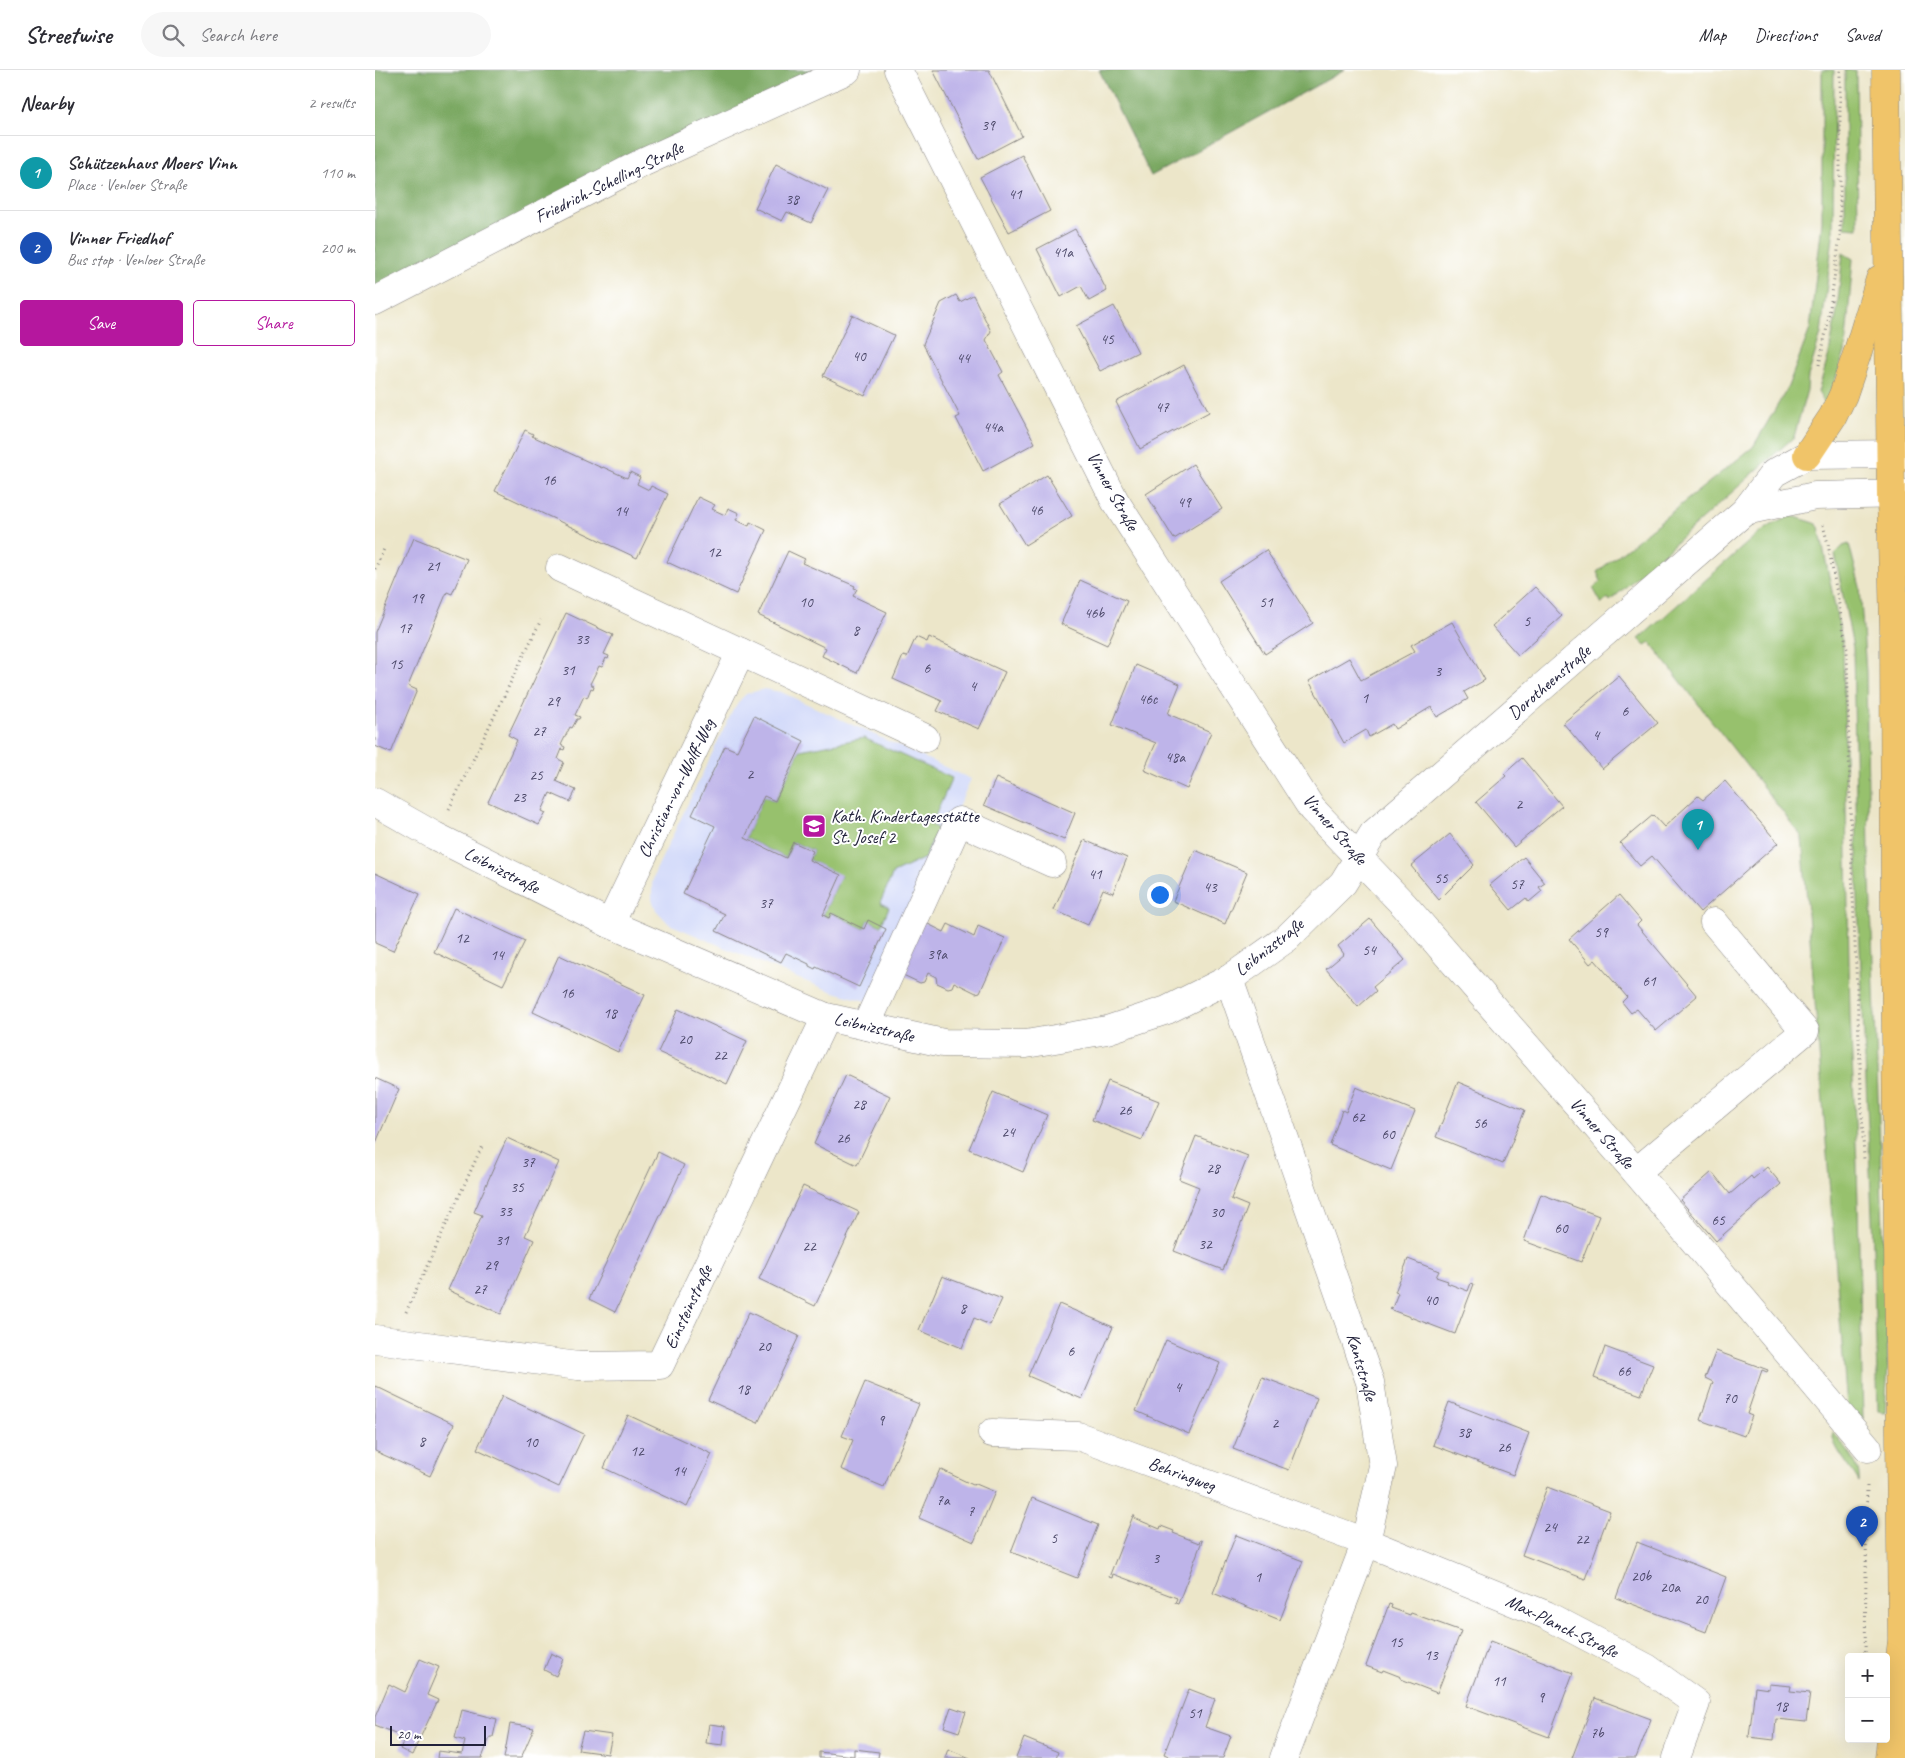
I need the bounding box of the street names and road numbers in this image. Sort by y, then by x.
street label: Friedrich-Schelling-Straße [531,136,688,227]
street label: Vinner Straße [1082,448,1144,535]
street label: Dorotheenstraße [1503,639,1596,724]
street label: Christian-von-Wolff-Weg [633,713,720,861]
street label: Vinner Straße [1298,789,1373,870]
street label: Leibnizstraße [461,842,544,899]
street label: Leibnizstraße [1230,913,1309,981]
street label: Leibnizstraße [832,1007,917,1047]
street label: Vinner Straße [1565,1093,1640,1174]
street label: Einsteinstraße [659,1261,717,1352]
street label: Kantstraße [1342,1331,1382,1404]
street label: Behringweg [1146,1452,1220,1497]
street label: Max-Planck-Straße [1502,1589,1623,1663]

